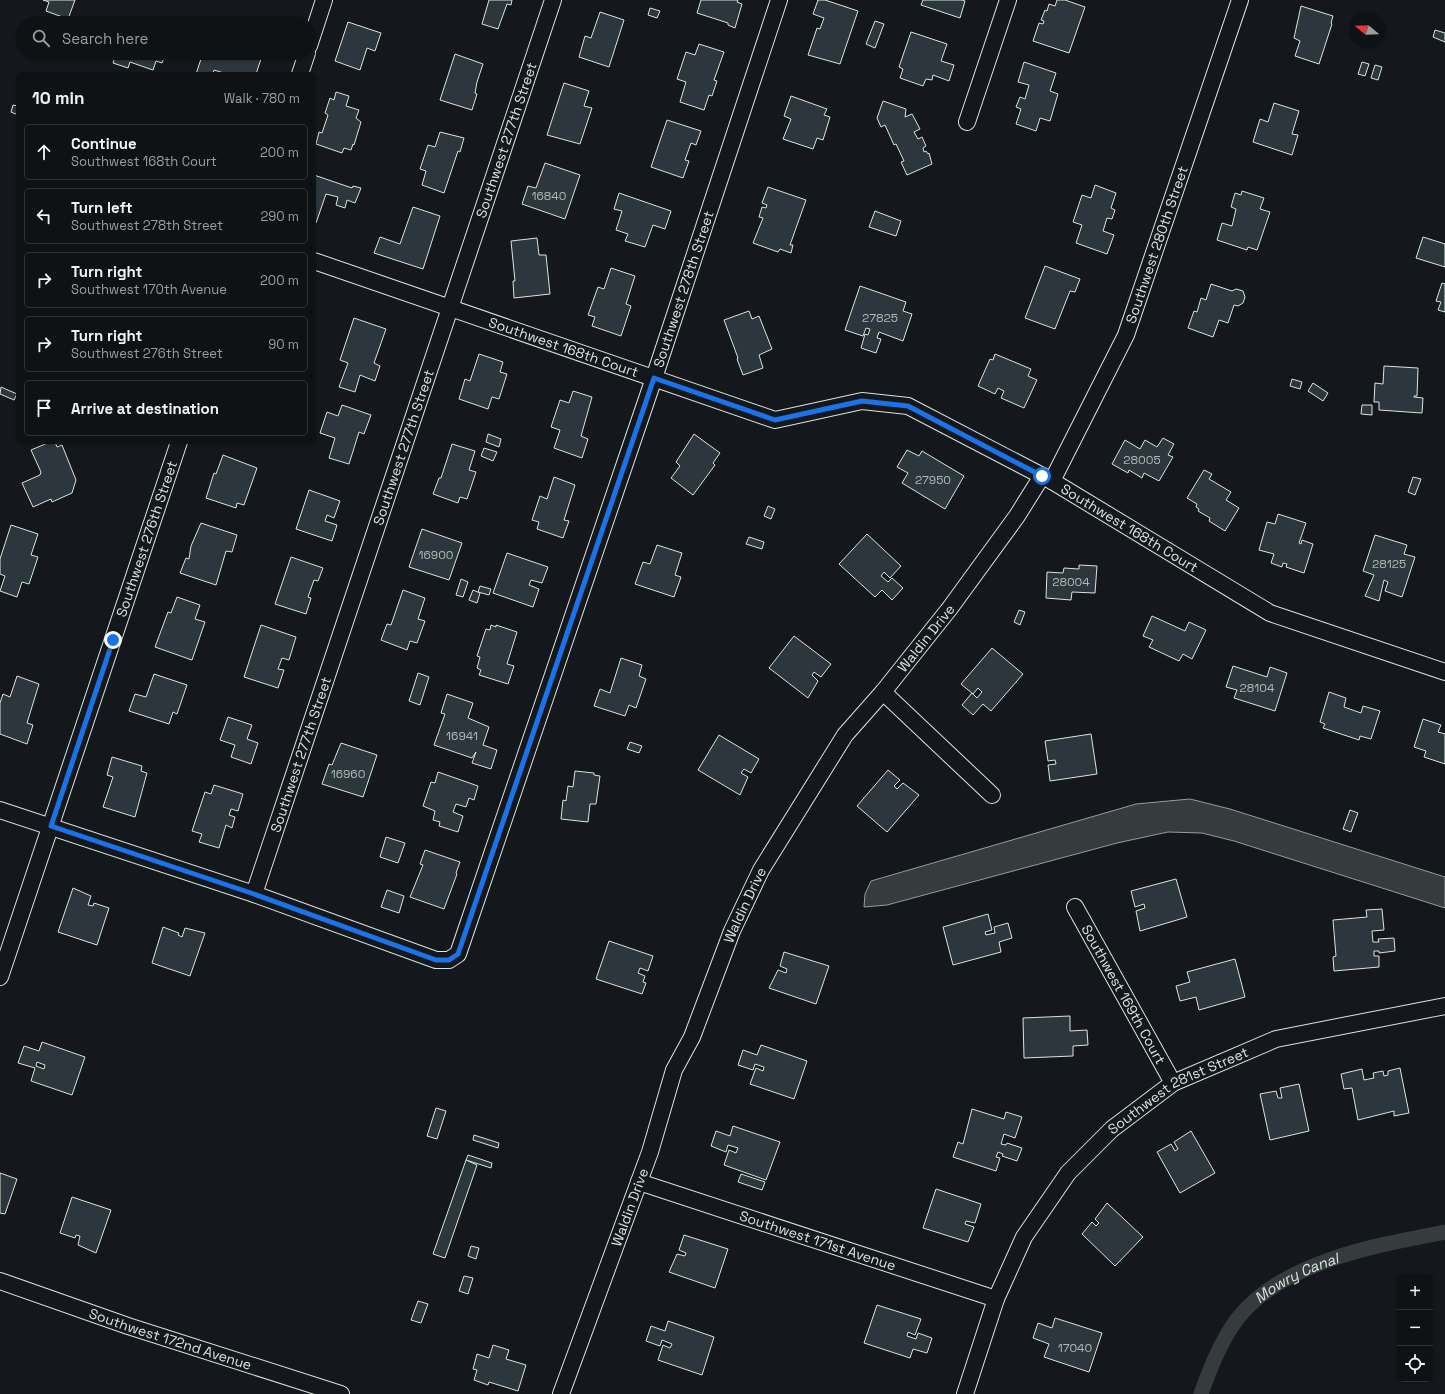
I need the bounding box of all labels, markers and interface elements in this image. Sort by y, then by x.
north arrow [1349,12,1385,48]
search box [16,16,316,60]
icon: search [30,27,52,49]
text: Search here [62,29,148,48]
street label: Southwest 277th Street [472,60,541,220]
text: 10 min [32,87,85,109]
text: Walk · 780 m [224,90,300,107]
text: Continue [71,134,137,153]
icon: ahead [33,141,55,163]
text: 200 m [260,144,299,161]
text: Southwest 168th Court [71,153,217,170]
street label: Southwest 280th Street [1122,164,1192,326]
house number: 16840 [531,188,567,204]
text: Turn left [71,198,133,217]
icon: left [33,205,55,227]
text: 290 m [260,208,299,225]
street label: Southwest 278th Street [649,208,718,370]
text: Southwest 278th Street [71,217,223,234]
text: Turn right [71,262,142,281]
icon: right [33,269,55,291]
text: 200 m [260,272,299,289]
text: Southwest 170th Avenue [71,281,227,298]
house number: 27825 [862,310,898,326]
street label: Southwest 168th Court [486,313,641,381]
text: Turn right [71,326,142,345]
icon: right [33,333,55,355]
text: 90 m [268,336,299,353]
text: Southwest 276th Street [71,345,223,362]
street label: Southwest 277th Street [369,367,438,528]
icon: arrive [33,397,55,419]
text: Arrive at destination [71,399,219,418]
house number: 28005 [1123,452,1161,468]
street label: Southwest 276th Street [112,458,181,619]
route start [1033,467,1051,485]
house number: 27950 [915,472,951,488]
street label: Southwest 168th Court [1058,480,1201,576]
house number: 16900 [418,547,454,563]
house number: 28125 [1372,556,1406,572]
house number: 28004 [1052,574,1090,590]
street label: Waldin Drive [893,601,959,676]
route end [104,631,122,649]
street label: Southwest 277th Street [266,674,335,835]
house number: 28104 [1240,680,1275,696]
house number: 16941 [446,728,478,744]
house number: 16960 [331,766,365,782]
street label: Waldin Drive [719,864,770,946]
street label: Southwest 169th Court [1078,921,1170,1067]
street label: Southwest 281st Street [1104,1043,1251,1138]
street label: Waldin Drive [607,1166,652,1249]
street label: Southwest 171st Avenue [737,1207,898,1275]
water label: Mowry Canal [1250,1247,1343,1307]
map controls [1397,1274,1433,1382]
button: + [1397,1274,1433,1310]
street label: Southwest 172nd Avenue [87,1304,254,1374]
button: − [1397,1310,1433,1346]
house number: 17040 [1058,1340,1092,1356]
button: locate [1397,1346,1433,1382]

